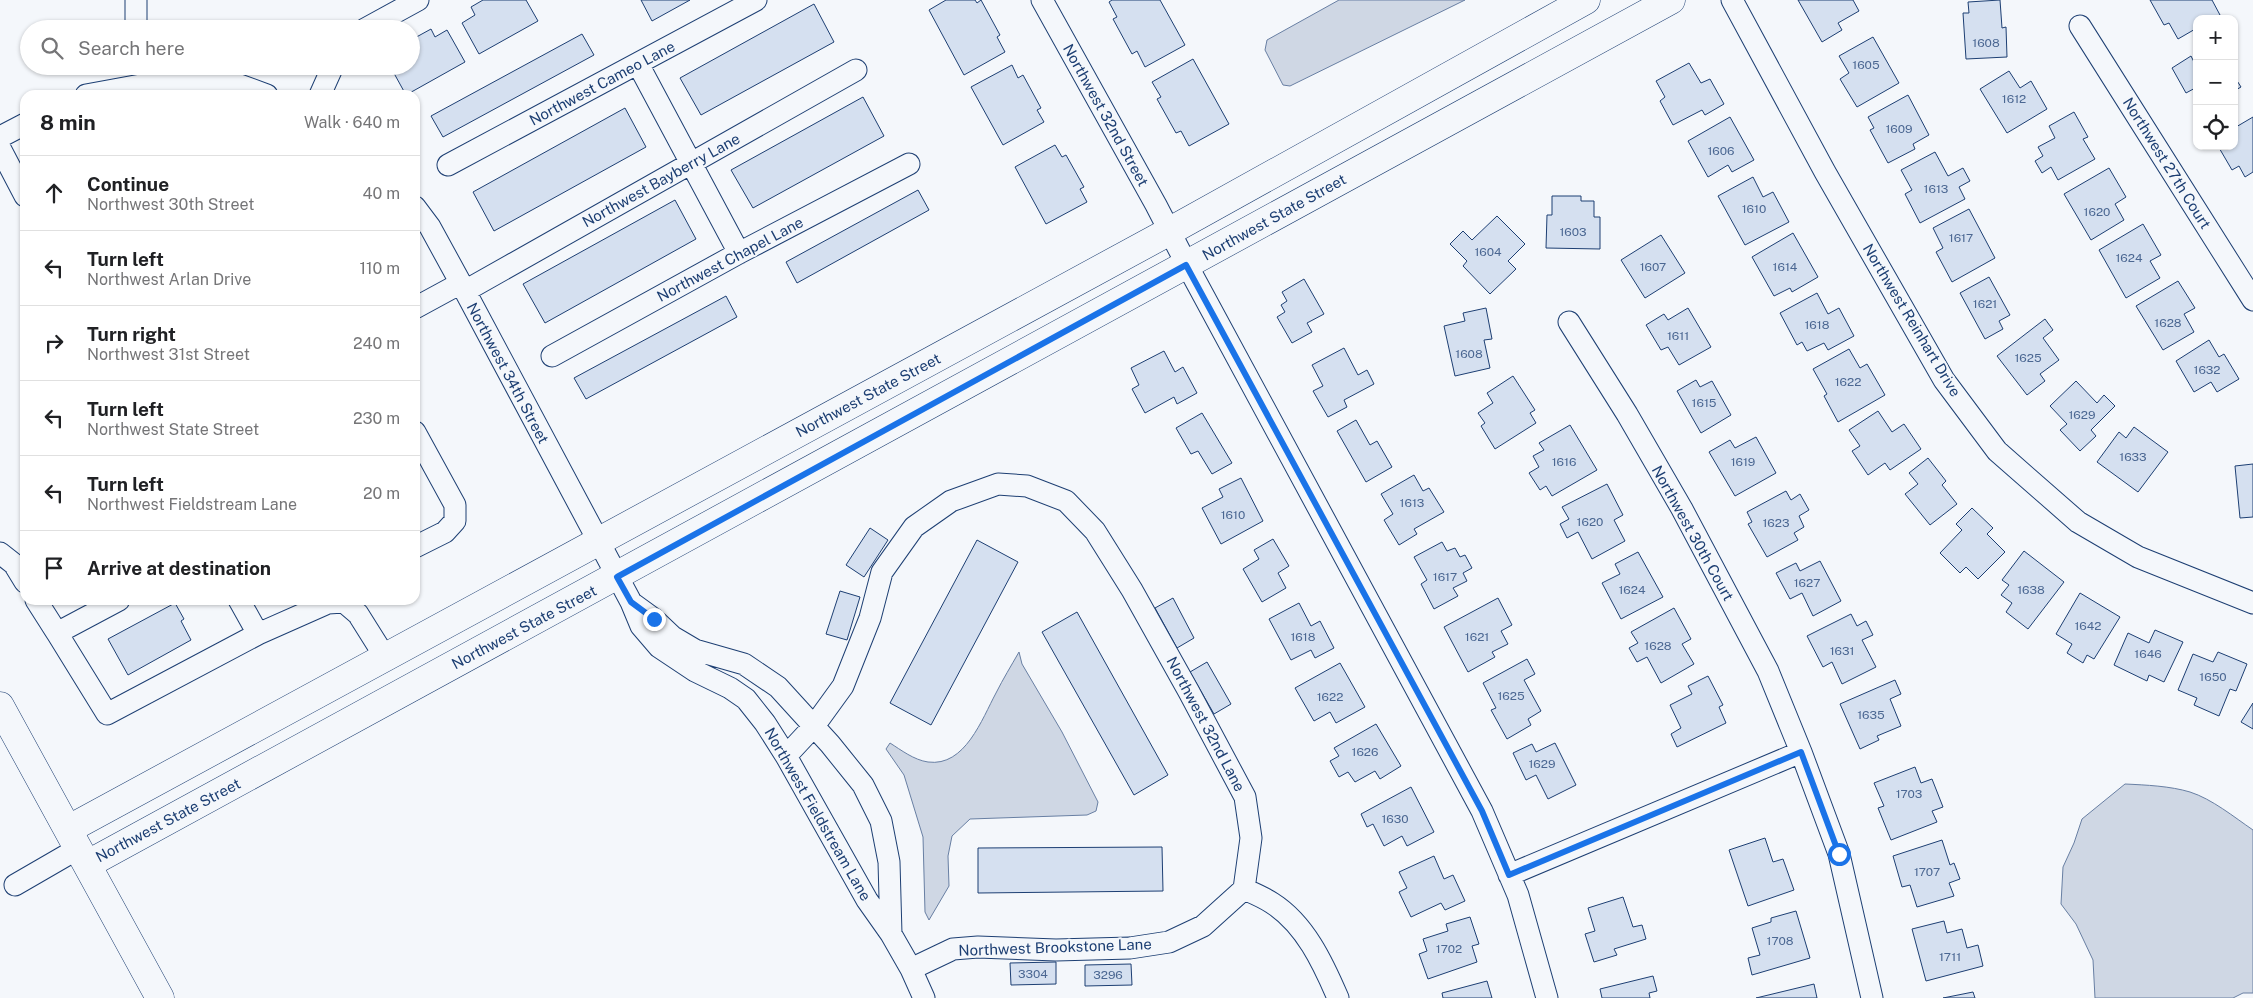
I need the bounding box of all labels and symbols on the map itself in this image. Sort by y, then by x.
house number: 1608 [1972,36,2000,50]
street label: Northwest Cameo Lane [526,37,678,129]
street label: Northwest 32nd Street [1060,41,1152,189]
house number: 1605 [1852,58,1880,72]
house number: 1612 [2002,92,2026,106]
street label: Northwest 27th Court [2120,94,2214,232]
house number: 1609 [1885,122,1913,136]
street label: Northwest Bayberry Lane [579,130,743,230]
house number: 1606 [1707,144,1735,158]
street label: Northwest State Street [1199,170,1349,264]
house number: 1613 [1924,182,1948,196]
house number: 1610 [1742,202,1766,216]
house number: 1620 [2084,205,2110,219]
street label: Northwest Chapel Lane [654,213,806,305]
house number: 1603 [1559,225,1587,239]
house number: 1617 [1949,231,1973,245]
street label: Northwest Reinhart Drive [1860,241,1964,399]
house number: 1604 [1474,245,1502,259]
house number: 1624 [2115,251,2143,265]
house number: 1607 [1640,260,1666,274]
house number: 1614 [1773,260,1798,274]
house number: 1621 [1973,297,1997,311]
street label: Northwest 34th Street [464,300,552,447]
house number: 1628 [2154,316,2182,330]
house number: 1618 [1804,318,1830,332]
house number: 1611 [1667,329,1689,343]
house number: 1608 [1455,347,1483,361]
street label: Northwest State Street [793,350,943,440]
house number: 1625 [2014,351,2042,365]
house number: 1632 [2194,363,2221,377]
house number: 1622 [1835,375,1861,389]
house number: 1615 [1692,396,1717,410]
house number: 1629 [2068,408,2096,422]
house number: 1633 [2119,450,2147,464]
house number: 1616 [1552,455,1576,469]
house number: 1619 [1731,455,1755,469]
street label: Northwest 30th Court [1649,462,1737,604]
house number: 1613 [1400,496,1424,510]
house number: 1610 [1221,508,1245,522]
house number: 1620 [1577,515,1603,529]
house number: 1623 [1762,516,1790,530]
house number: 1617 [1433,570,1457,584]
house number: 1627 [1794,576,1820,590]
street label: Northwest State Street [449,582,599,672]
house number: 1624 [1618,583,1646,597]
house number: 1638 [2017,583,2045,597]
route end [643,608,666,631]
house number: 1642 [2074,619,2102,633]
house number: 1618 [1290,630,1316,644]
house number: 1621 [1465,630,1489,644]
house number: 1628 [1644,639,1672,653]
house number: 1631 [1830,644,1854,658]
house number: 1646 [2134,647,2162,661]
street label: Northwest 32nd Lane [1163,654,1249,794]
house number: 1650 [2199,670,2227,684]
house number: 1625 [1497,689,1525,703]
house number: 1622 [1317,690,1343,704]
house number: 1635 [1857,708,1885,722]
street label: Northwest Fieldstream Lane [761,725,875,903]
house number: 1626 [1352,745,1378,759]
house number: 1629 [1528,757,1556,771]
street label: Northwest State Street [93,775,243,865]
house number: 1703 [1896,787,1922,801]
house number: 1630 [1381,812,1409,826]
route start [1828,843,1851,866]
house number: 1707 [1914,865,1940,879]
house number: 1708 [1767,934,1794,948]
street label: Northwest Brookstone Lane [958,935,1152,959]
house number: 1702 [1436,942,1462,956]
house number: 1711 [1939,950,1961,964]
house number: 3304 [1018,967,1048,981]
house number: 3296 [1093,968,1123,982]

